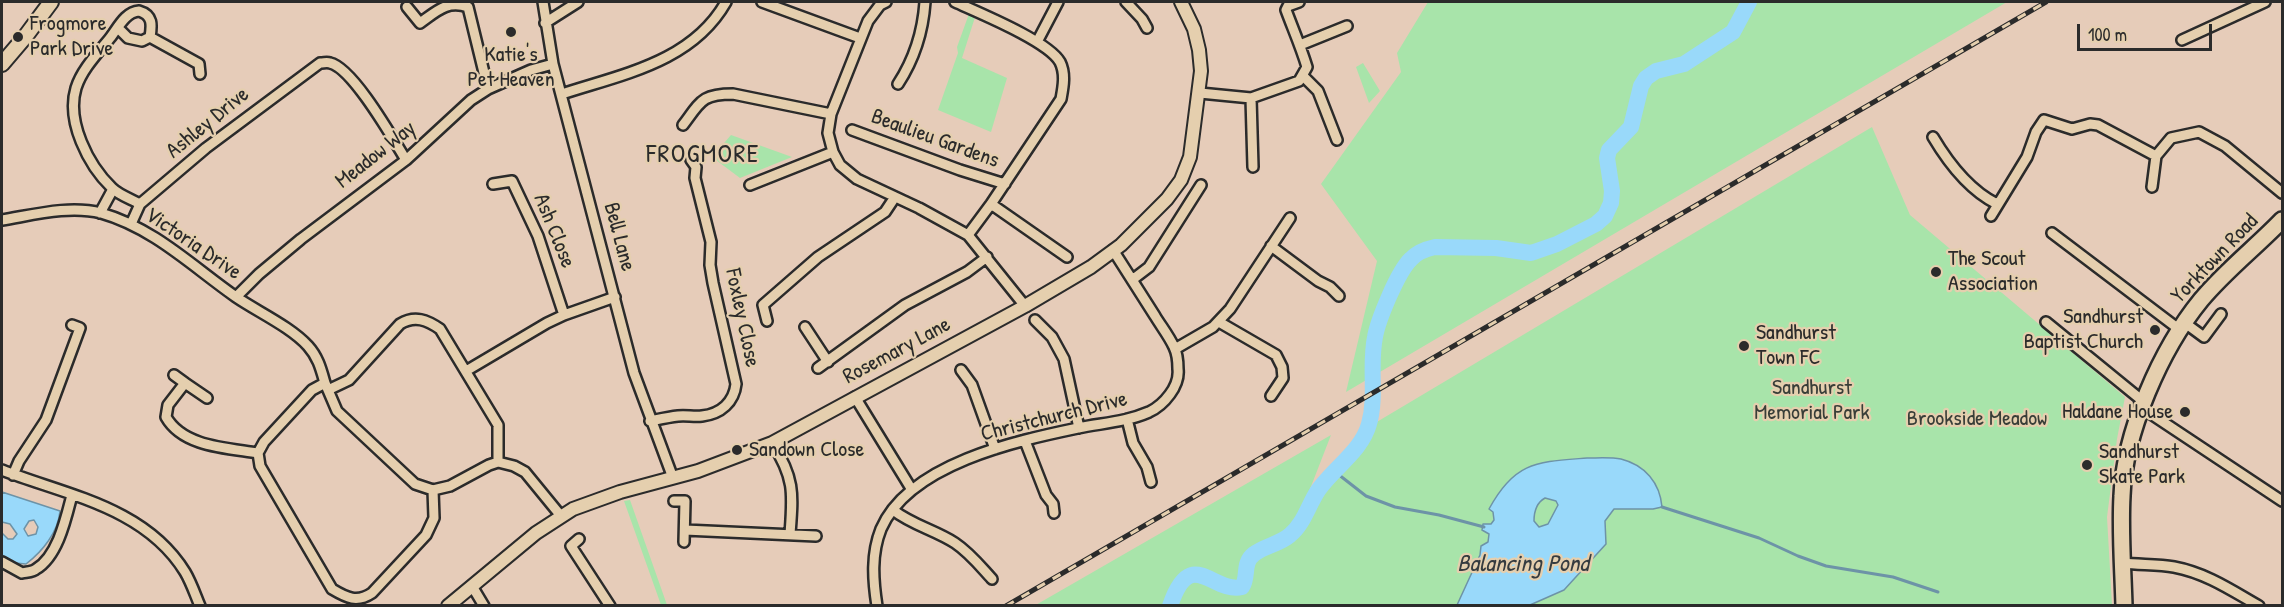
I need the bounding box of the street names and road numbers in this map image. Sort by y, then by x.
street label: Ashley Drive [161,82,255,164]
street label: Beaulieu Gardens [867,104,1003,174]
street label: Meadow Way [331,115,421,195]
street label: Ash Close [527,190,581,272]
street label: Bell Lane [597,200,641,274]
street label: Victoria Drive [140,202,246,286]
street label: Yorktown Road [2166,209,2264,309]
street label: Foxley Close [719,266,765,370]
street label: Rosemary Lane [839,312,955,390]
street label: Christchurch Drive [978,386,1130,448]

